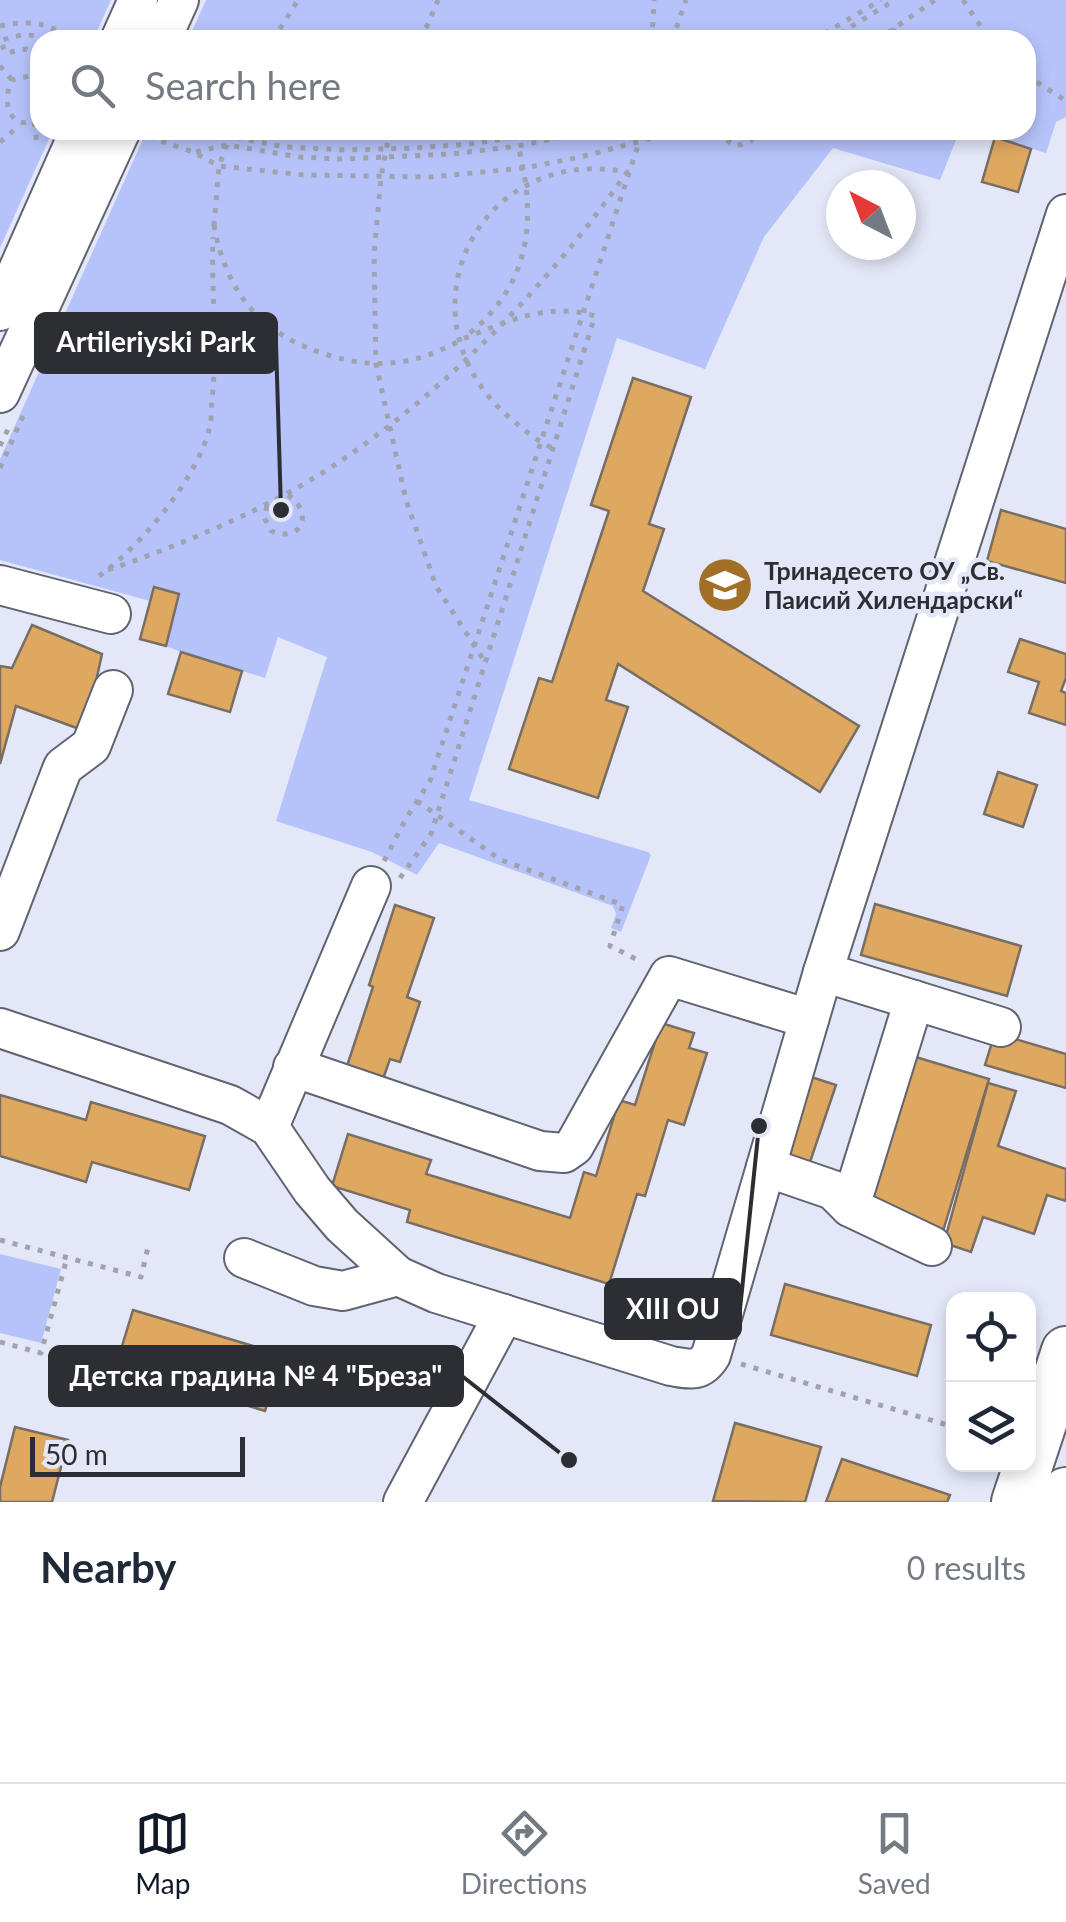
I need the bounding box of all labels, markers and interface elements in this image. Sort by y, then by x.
search box [30,30,1036,140]
icon: search [65,58,120,113]
text: Search here [145,62,341,108]
north arrow [826,170,916,260]
callout: Artileriyski Park [36,314,276,372]
text: Artileriyski Park [55,324,256,358]
school or university icon: Тринадесето ОУ „Св. Паисий Хилендарски“ [695,555,755,615]
place label: Тринадесето ОУ „Св. Паисий Хилендарски“ [764,555,1023,614]
callout: XIII OU [606,1280,740,1338]
text: XIII OU [626,1291,720,1325]
map controls [946,1292,1036,1472]
button: locate [946,1292,1036,1382]
callout: Детска градина № 4 "Бреза" [50,1347,462,1405]
text: Детска градина № 4 "Бреза" [70,1358,442,1392]
button: layers [946,1382,1036,1472]
scale bar [30,1432,245,1476]
text: 50 m [45,1437,108,1471]
text: Nearby [40,1542,177,1592]
text: 0 results [907,1548,1026,1587]
tab: Map [135,1806,190,1900]
tab: Directions [461,1806,587,1900]
tab: Saved [858,1806,931,1900]

